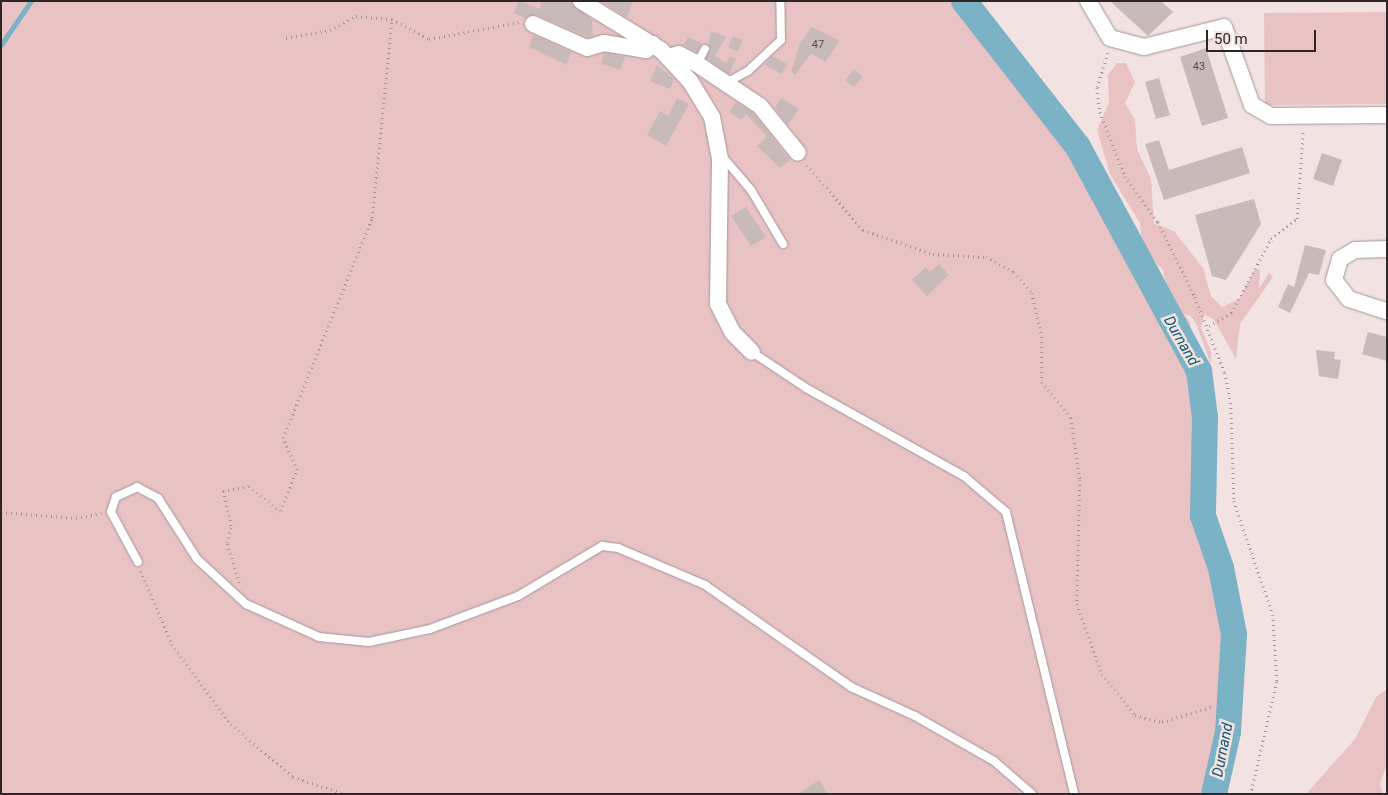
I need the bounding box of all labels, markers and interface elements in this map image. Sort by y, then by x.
scale bar [1208,20,1318,52]
text: 50 m [1214,30,1248,48]
house number: 47 [812,38,824,52]
house number: 43 [1193,60,1205,74]
water label: Durnand [1160,313,1202,369]
water label: Durnand [1209,721,1237,779]

